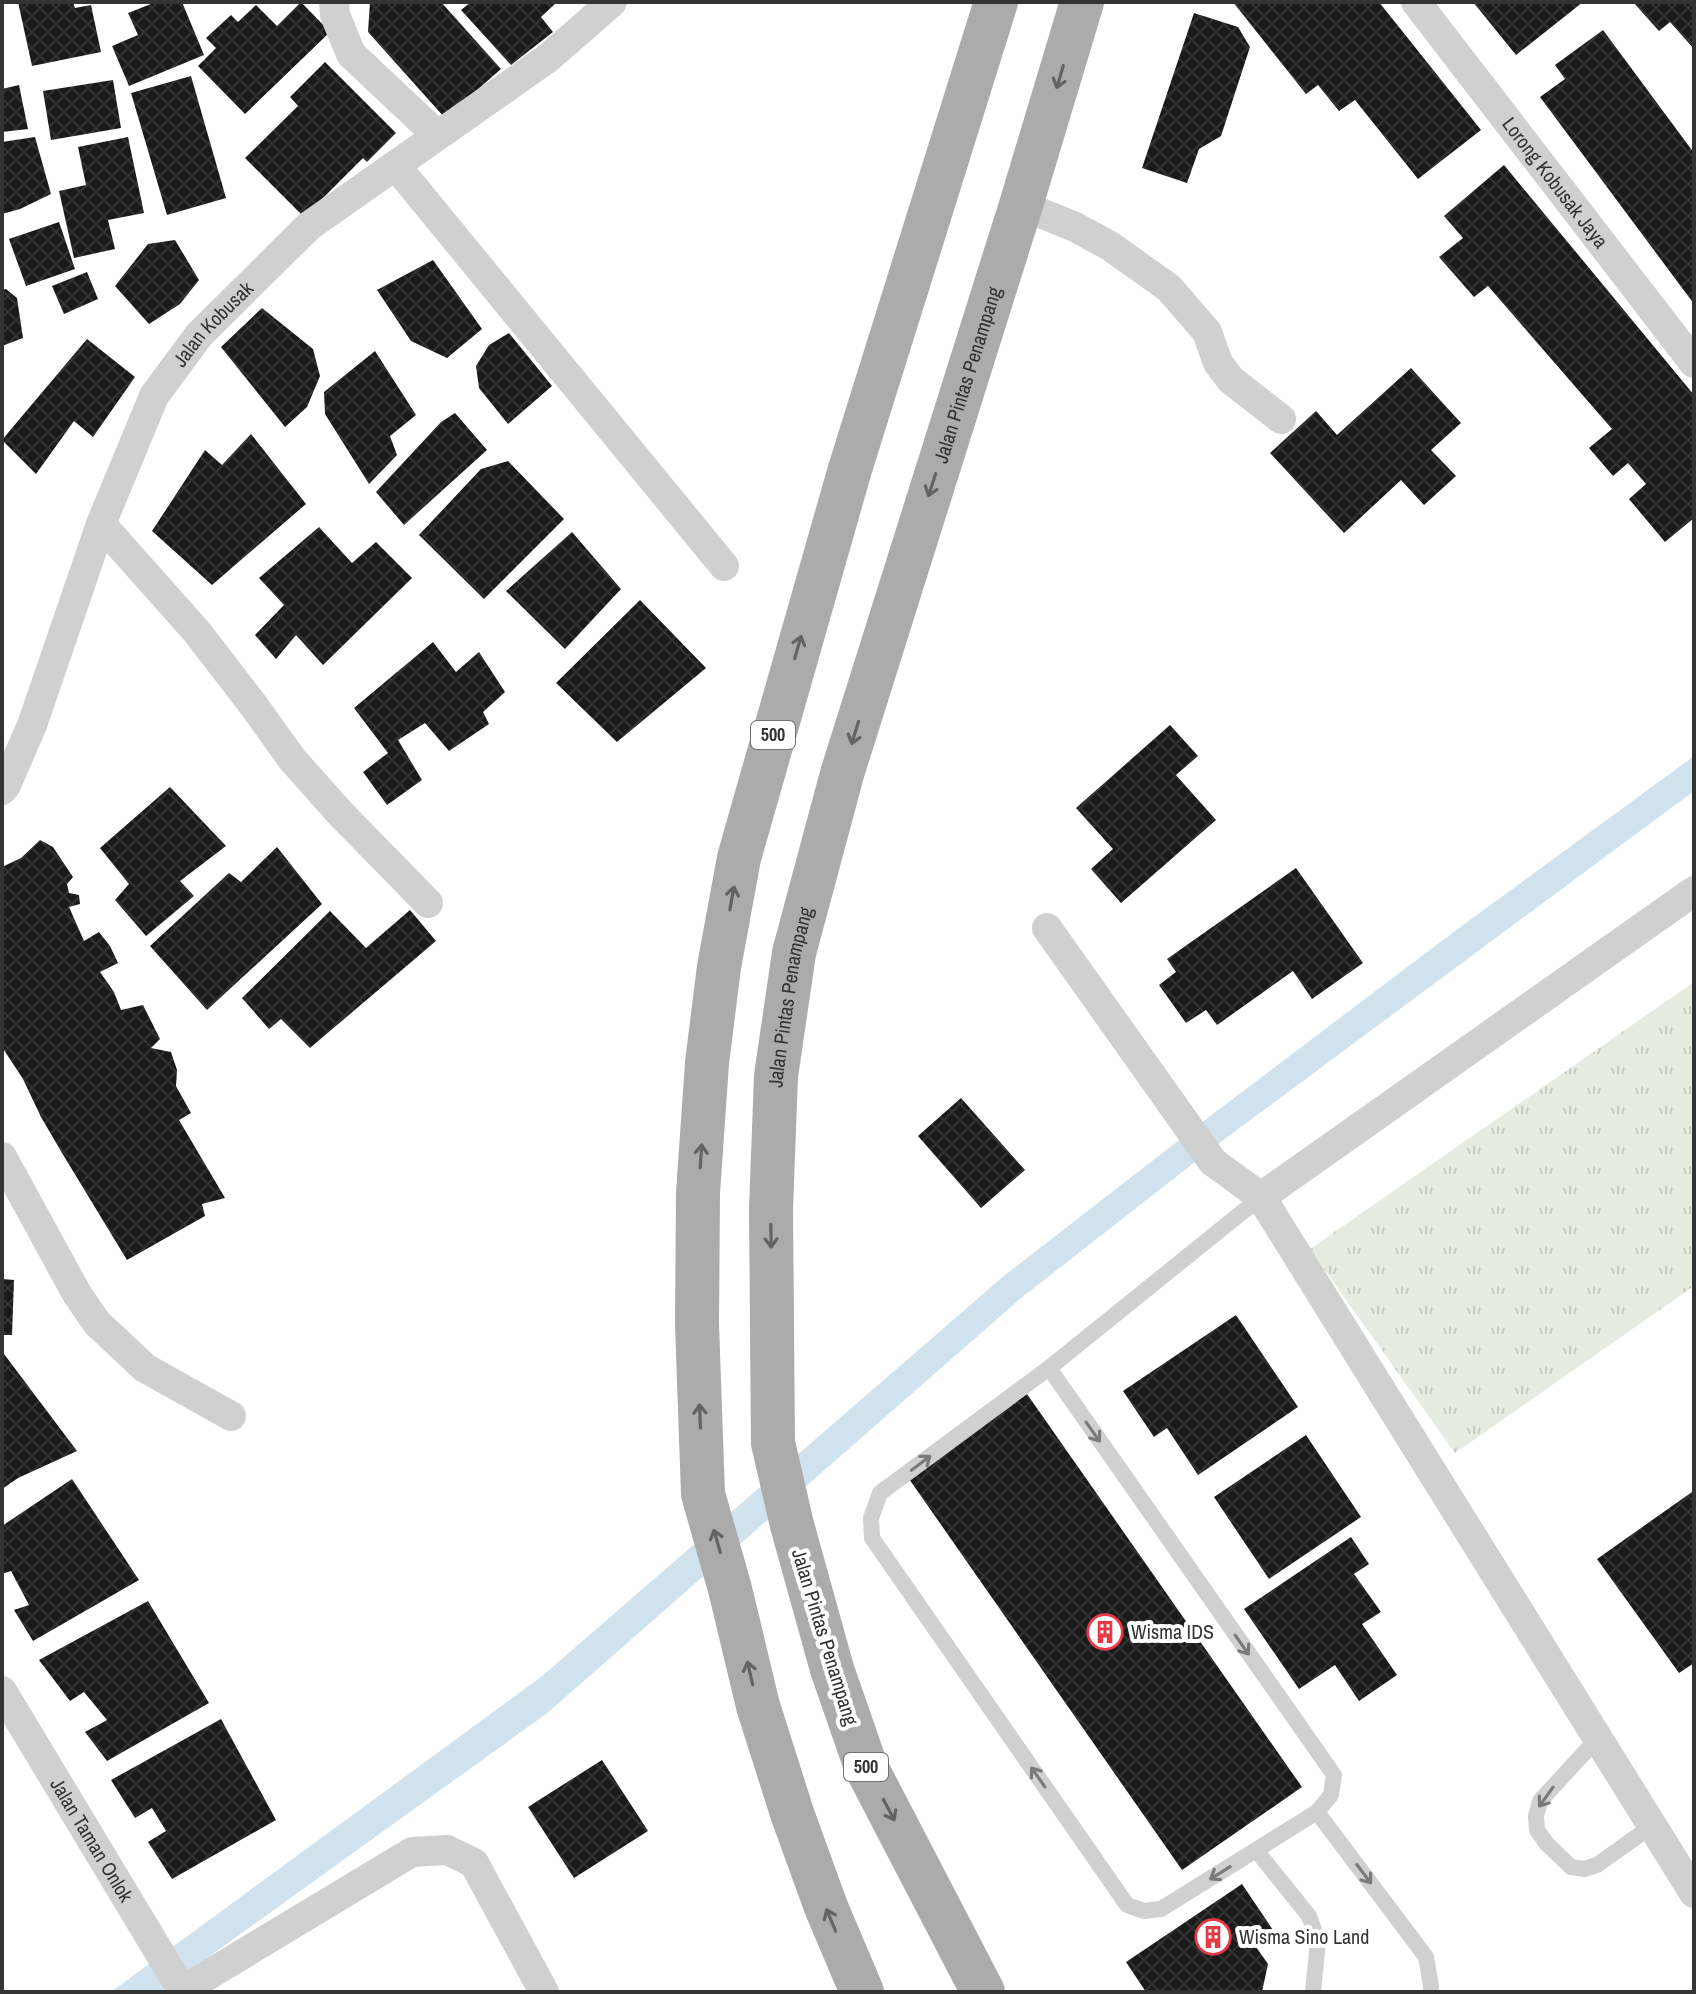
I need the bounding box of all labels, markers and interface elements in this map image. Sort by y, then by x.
one-way arrow [1052,63,1067,89]
street label: Lorong Kobusak Jaya [1496,111,1615,253]
street label: Jalan Kobusak [166,274,259,372]
street label: Jalan Pintas Penampang [927,283,1007,466]
one-way arrow [924,472,939,498]
one-way arrow [792,635,806,660]
road number: 500 [751,721,795,749]
one-way arrow [846,721,861,746]
one-way arrow [725,886,740,911]
street label: Jalan Pintas Penampang [762,904,819,1088]
one-way arrow [694,1143,709,1170]
one-way arrow [763,1222,779,1249]
one-way arrow [693,1403,708,1430]
one-way arrow [1085,1420,1101,1442]
one-way arrow [909,1454,931,1471]
one-way arrow [709,1529,724,1555]
street label: Jalan Pintas Penampang [786,1545,865,1728]
building icon: Wisma IDS [1086,1613,1124,1651]
place label: Wisma IDS [1131,1618,1214,1645]
one-way arrow [1234,1633,1251,1655]
one-way arrow [742,1661,757,1687]
road number: 500 [844,1753,888,1781]
one-way arrow [1030,1766,1046,1788]
street label: Jalan Taman Onlok [44,1773,140,1908]
one-way arrow [1538,1786,1555,1807]
one-way arrow [881,1798,897,1821]
one-way arrow [1356,1863,1372,1885]
one-way arrow [1209,1865,1232,1881]
one-way arrow [823,1909,838,1933]
building icon: Wisma Sino Land [1194,1918,1232,1956]
place label: Wisma Sino Land [1239,1923,1369,1950]

